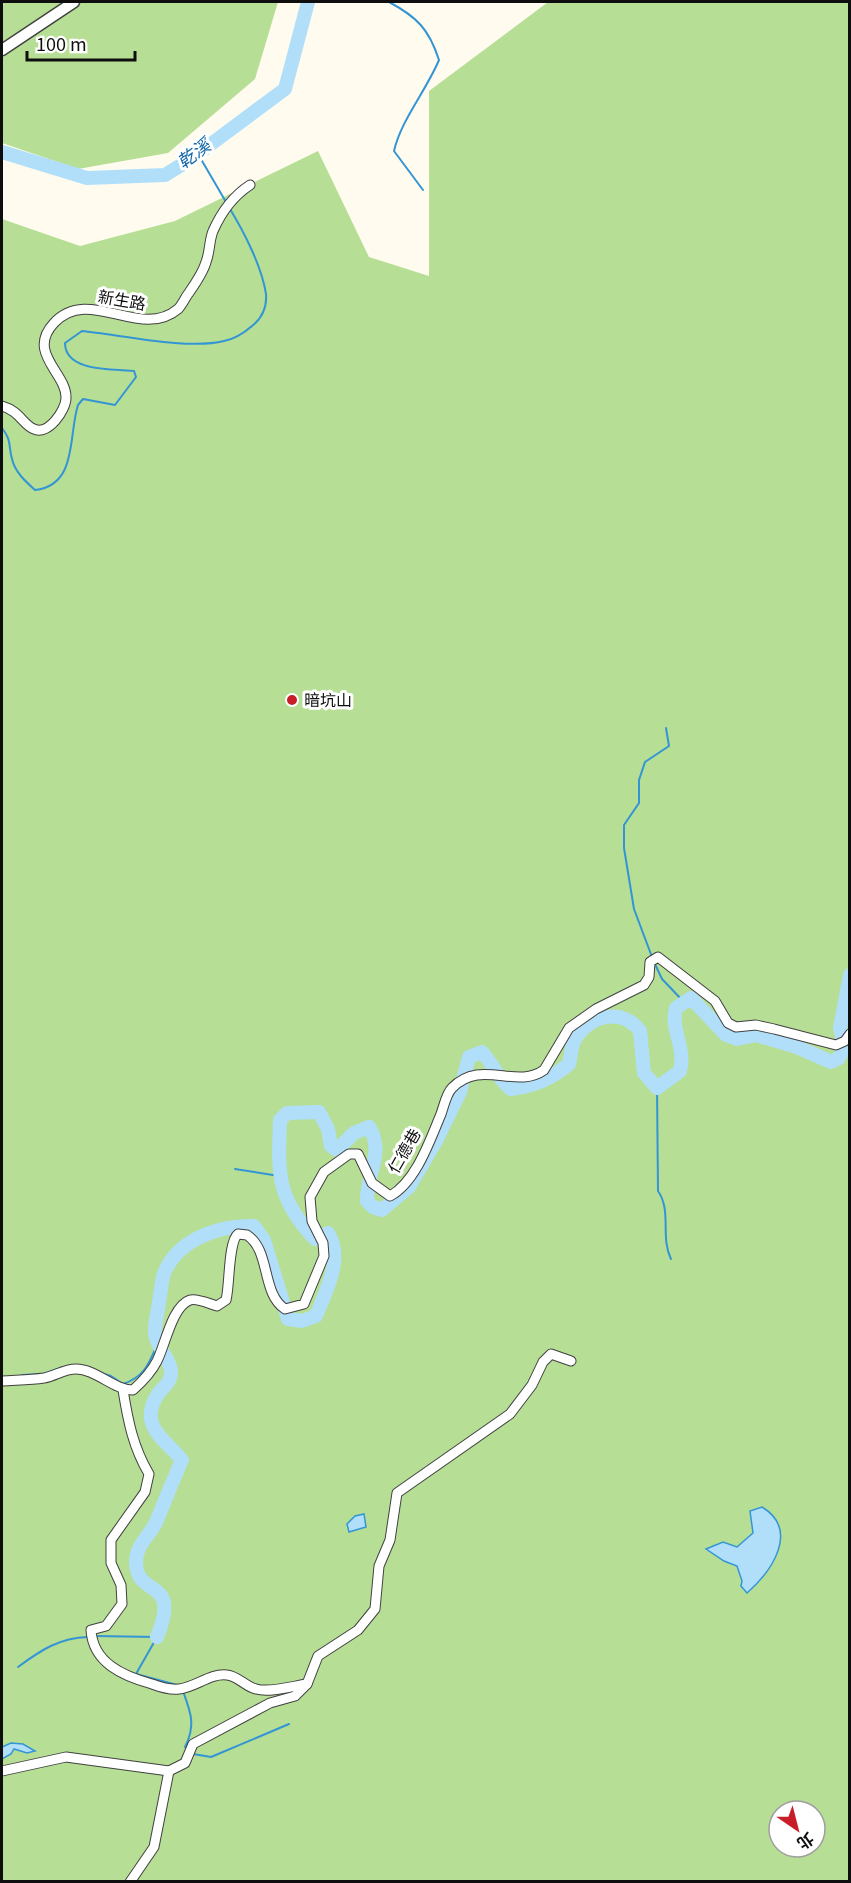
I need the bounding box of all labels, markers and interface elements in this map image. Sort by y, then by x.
scale bar [27,24,135,62]
text: 100 m [36,30,87,56]
water label: 乾溪 [171,130,217,173]
street label: 新生路 [96,283,148,315]
place label: 暗坑山 [304,687,352,711]
marker: 暗坑山 [285,693,299,707]
street label: 仁德巷 [381,1124,426,1177]
north arrow [767,1799,827,1859]
text: 北 [793,1828,820,1857]

